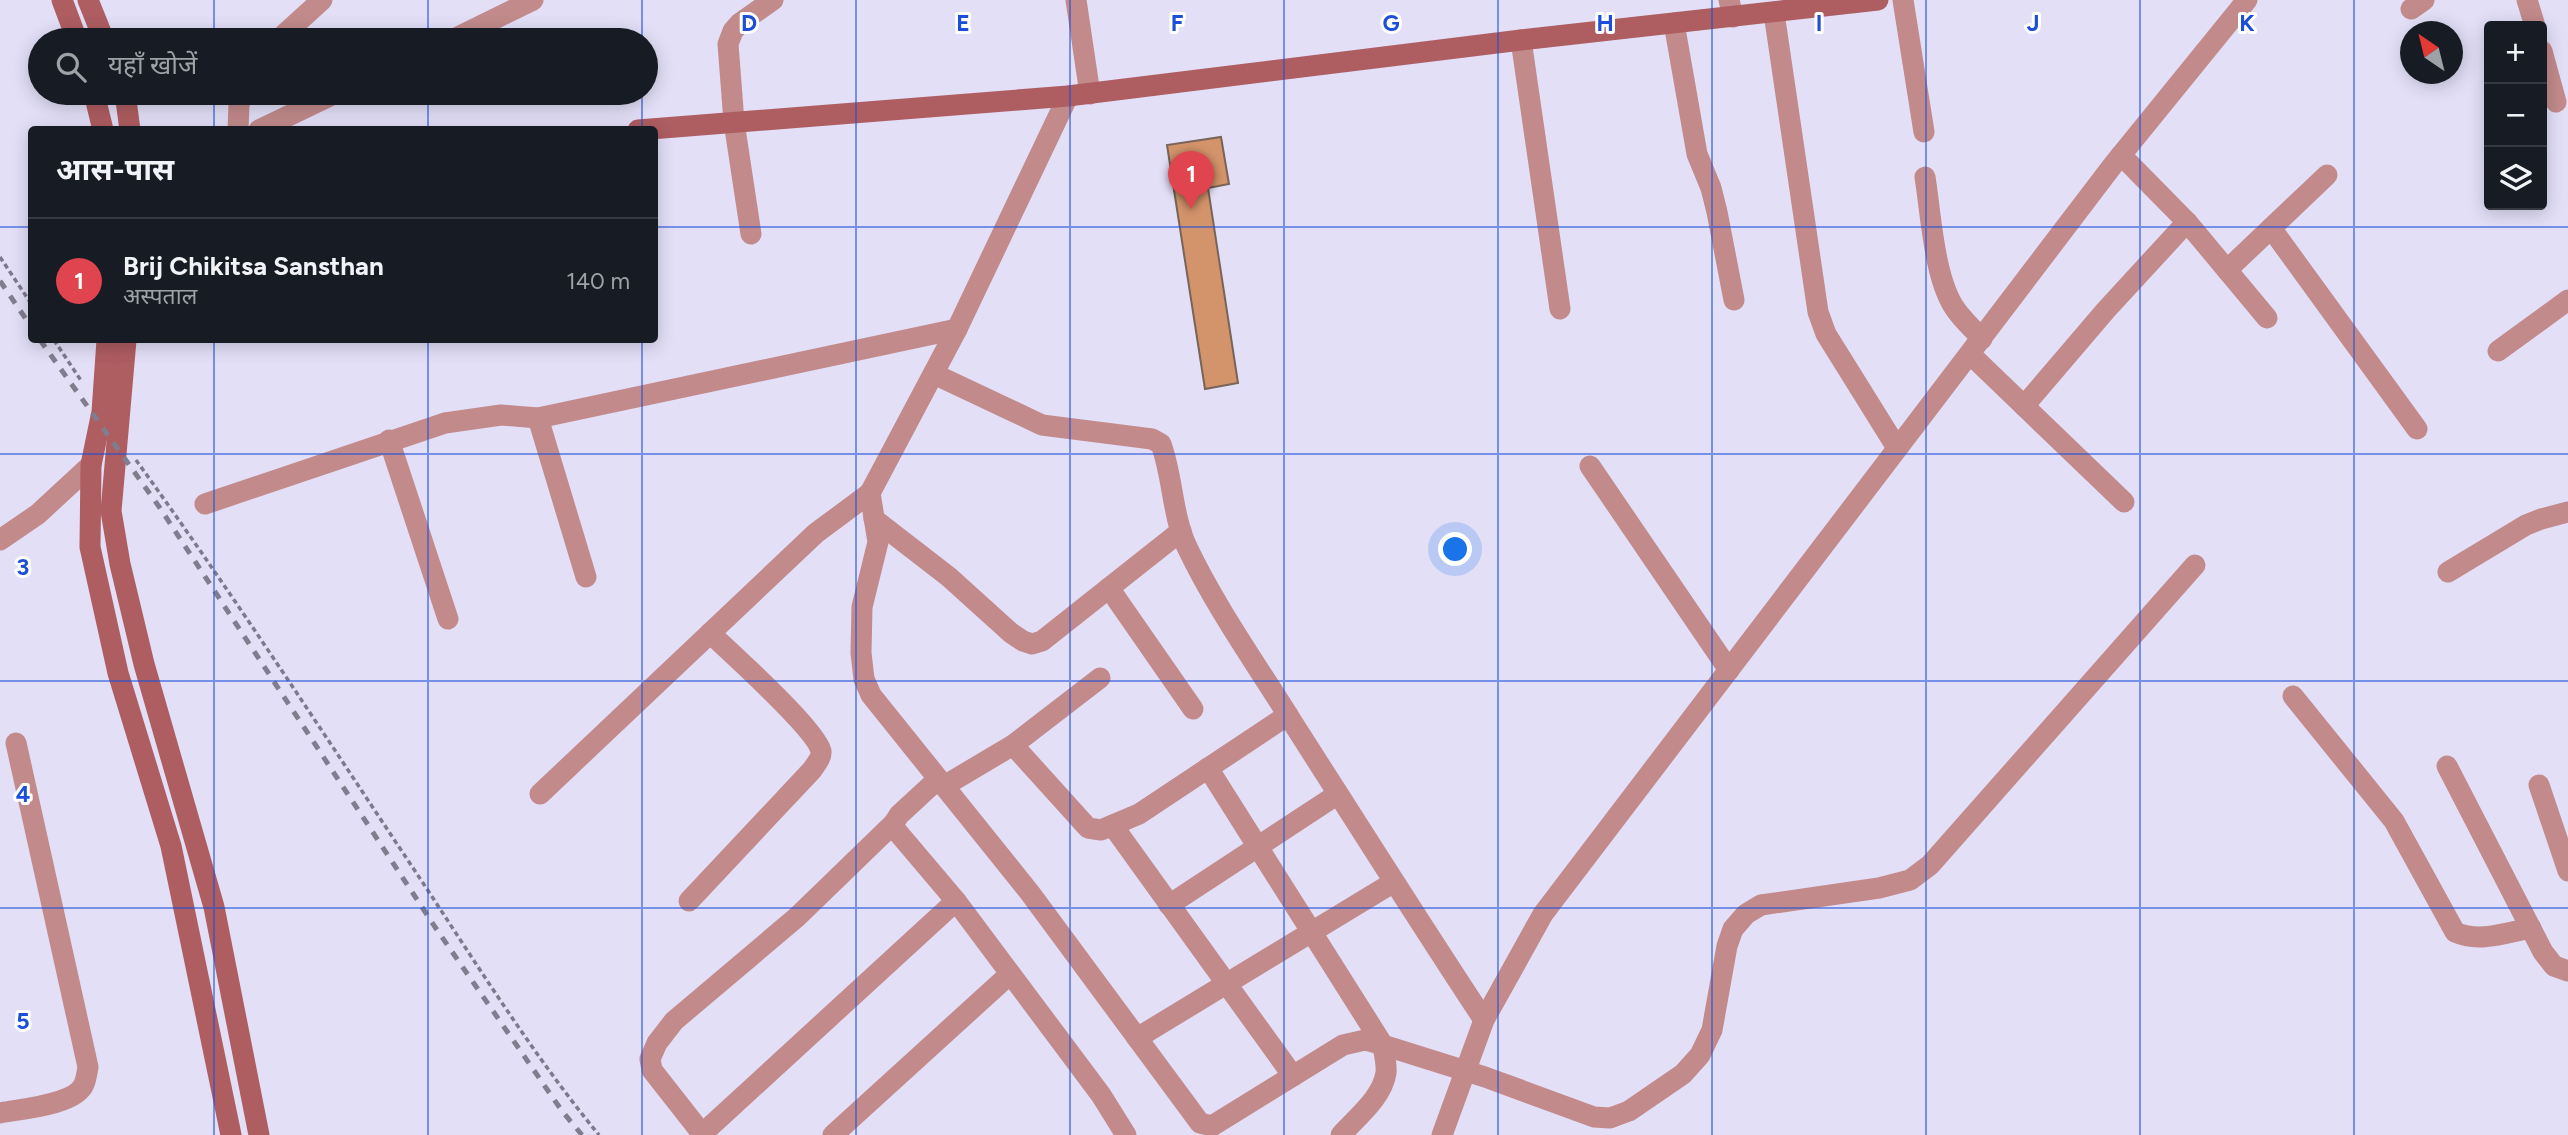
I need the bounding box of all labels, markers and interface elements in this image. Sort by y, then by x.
text: D [741,9,757,37]
text: E [956,9,970,37]
text: F [1171,9,1184,37]
text: G [1382,9,1400,37]
text: H [1596,9,1614,37]
text: I [1816,9,1822,37]
text: J [2027,9,2039,37]
text: K [2239,9,2255,37]
north arrow [2400,21,2463,84]
map controls [2484,21,2547,210]
button: + [2484,21,2547,84]
search box [28,28,658,105]
icon: search [52,48,90,86]
text: यहाँ खोजें [108,49,197,81]
button: − [2484,84,2547,147]
button: layers [2484,147,2547,210]
text: आस-पास [56,151,174,188]
pin: 1 [1168,151,1214,209]
text: Brij Chikitsa Sansthan [123,250,384,282]
text: 1 [74,267,84,295]
text: 140 m [566,267,630,295]
text: अस्पताल [123,282,197,310]
your location [1438,532,1472,566]
text: 3 [17,553,29,581]
text: 4 [16,780,30,808]
text: 5 [16,1007,30,1035]

